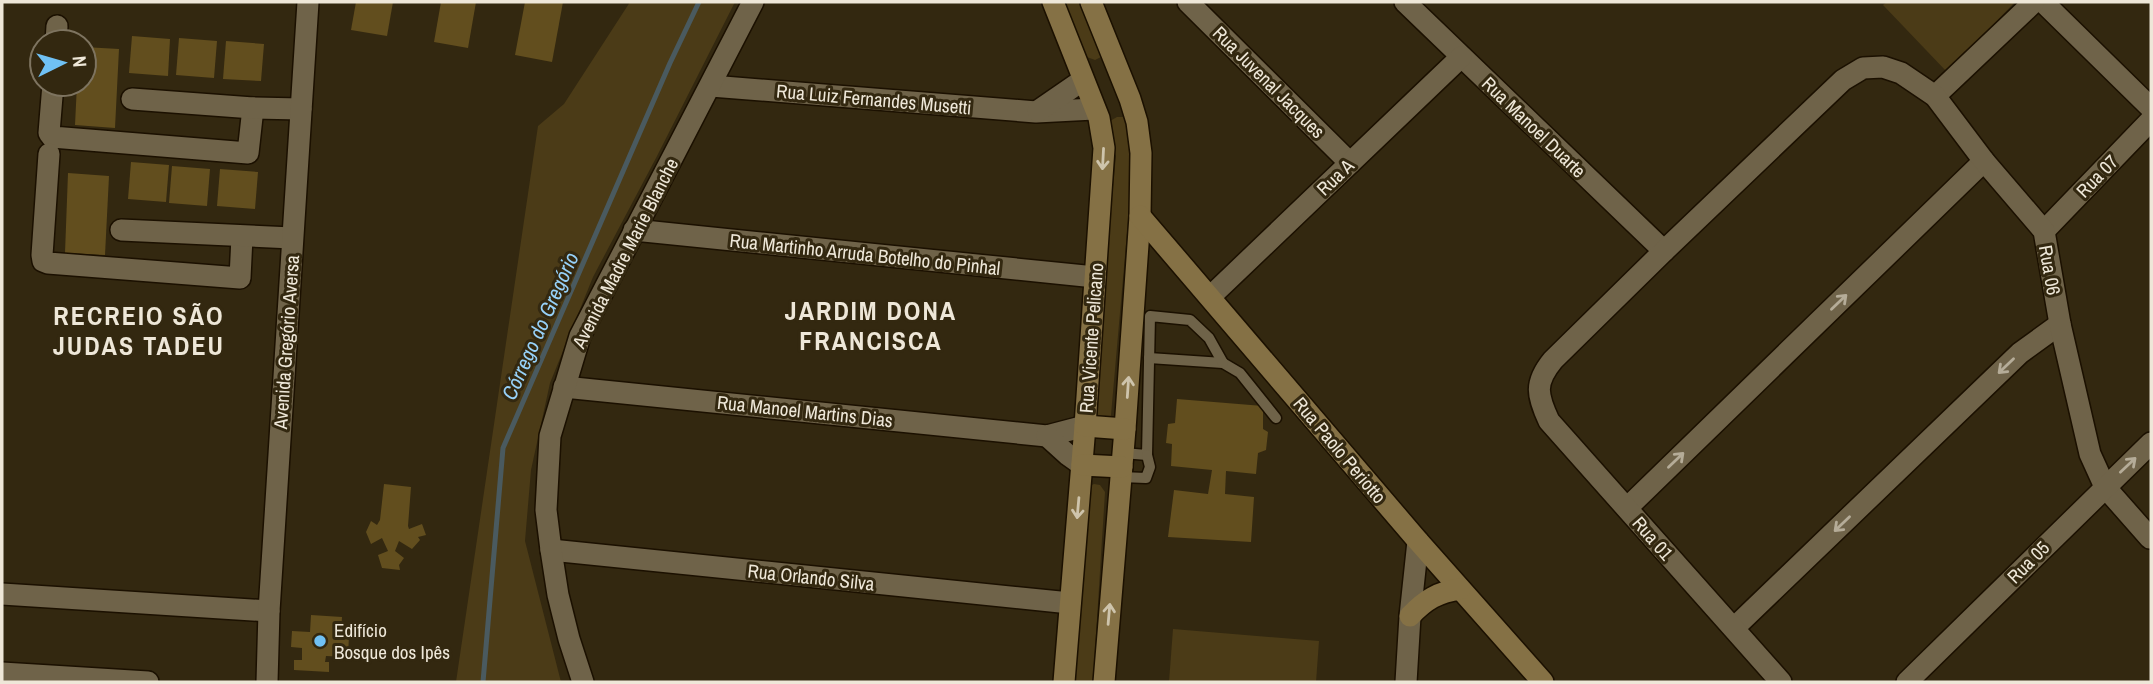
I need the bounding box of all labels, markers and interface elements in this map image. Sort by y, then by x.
street label: Rua Juvenal Jacques [1207,20,1331,144]
north arrow [28,28,98,98]
text: N [66,55,93,68]
street label: Rua Manoel Duarte [1476,71,1592,183]
street label: Rua Luiz Fernandes Musetti [775,78,973,120]
one-way arrow [1096,147,1109,170]
street label: Rua 07 [2070,149,2124,203]
street label: Rua A [1311,152,1360,201]
street label: Avenida Madre Marie Blanche [565,153,684,353]
street label: Rua Martinho Arruda Botelho do Pinhal [728,227,1002,281]
street label: Rua 06 [2033,243,2067,297]
water label: Córrego do Gregório [494,248,586,404]
street label: Avenida Gregório Aversa [267,254,305,431]
street label: Rua Vicente Pelicano [1073,262,1109,414]
district label: JARDIM DONA FRANCISCA [785,293,957,358]
one-way arrow [1830,293,1847,310]
district label: RECREIO SÃO JUDAS TADEU [53,298,225,363]
one-way arrow [1998,357,2015,374]
one-way arrow [1121,376,1134,399]
street label: Rua Manoel Martins Dias [716,389,894,433]
street label: Rua Paolo Periotto [1288,391,1392,509]
one-way arrow [1667,452,1684,469]
one-way arrow [2119,456,2136,473]
one-way arrow [1071,496,1084,519]
street label: Rua 01 [1627,511,1680,566]
one-way arrow [1834,515,1851,532]
street label: Rua 05 [2001,535,2055,589]
street label: Rua Orlando Silva [746,557,876,597]
one-way arrow [1103,603,1116,626]
place label: Edifício Bosque dos Ipês [334,617,450,665]
marker: Edifício Bosque dos Ipês [312,633,328,649]

